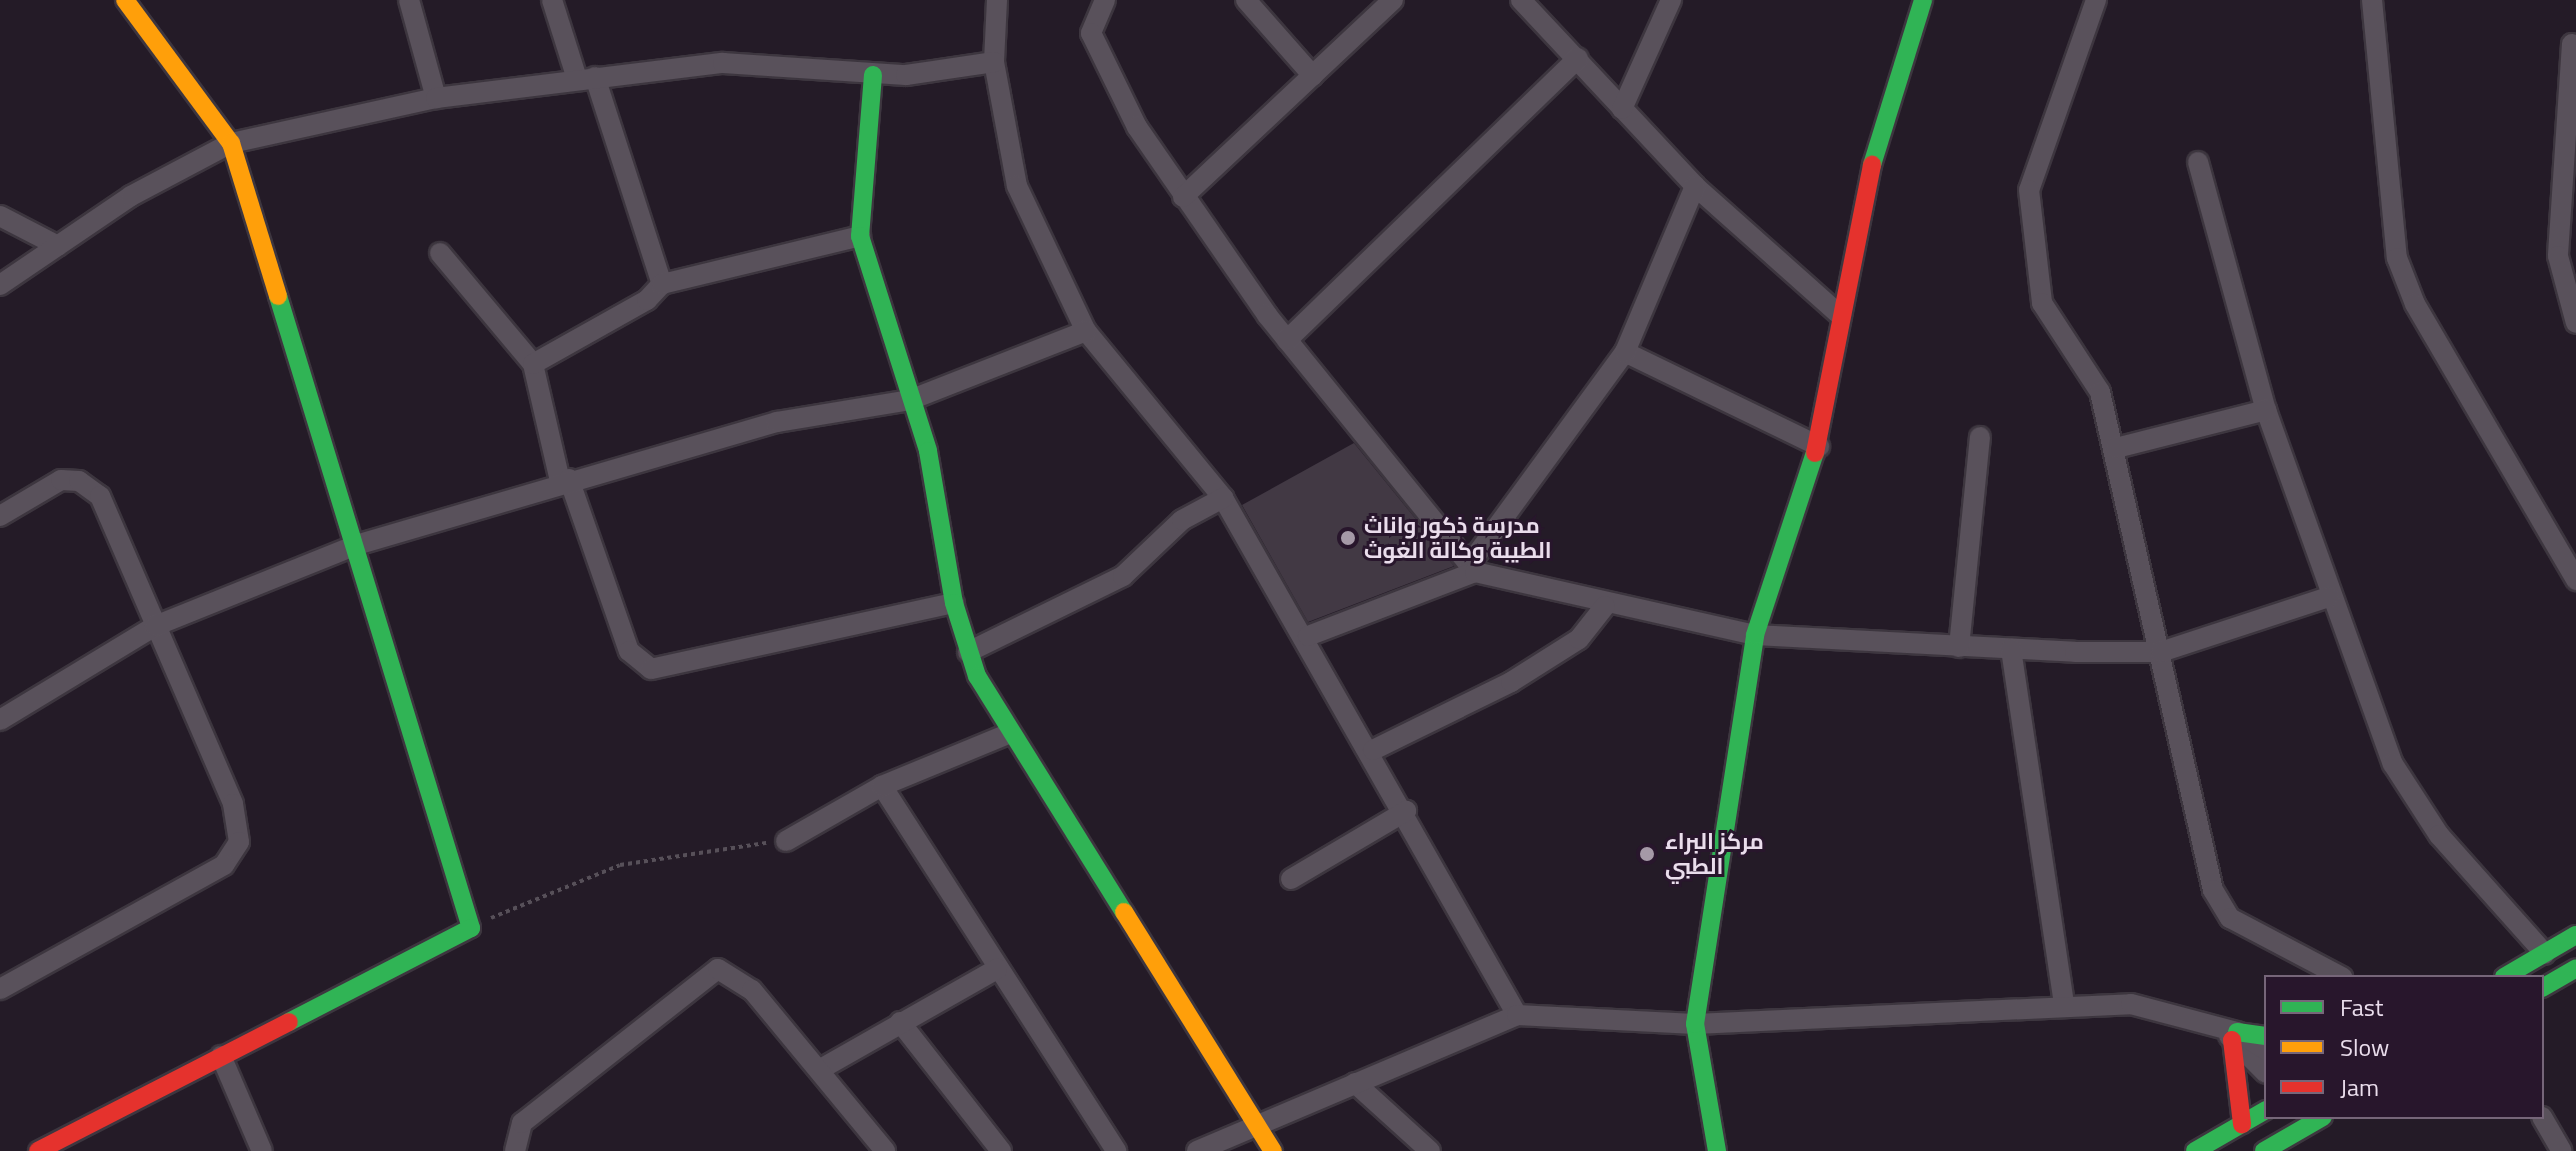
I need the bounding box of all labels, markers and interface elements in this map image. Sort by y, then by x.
place label: مدرسة ذكور واناث الطيبة وكالة الغوث [1364,512,1552,564]
marker: مدرسة ذكور واناث الطيبة وكالة الغوث [1339,529,1357,547]
place label: مركز البراء الطبي [1665,828,1764,880]
marker: مركز البراء الطبي [1636,843,1658,865]
legend [2264,975,2544,1119]
text: Fast [2340,989,2383,1025]
text: Slow [2340,1029,2389,1065]
text: Jam [2340,1069,2379,1105]

